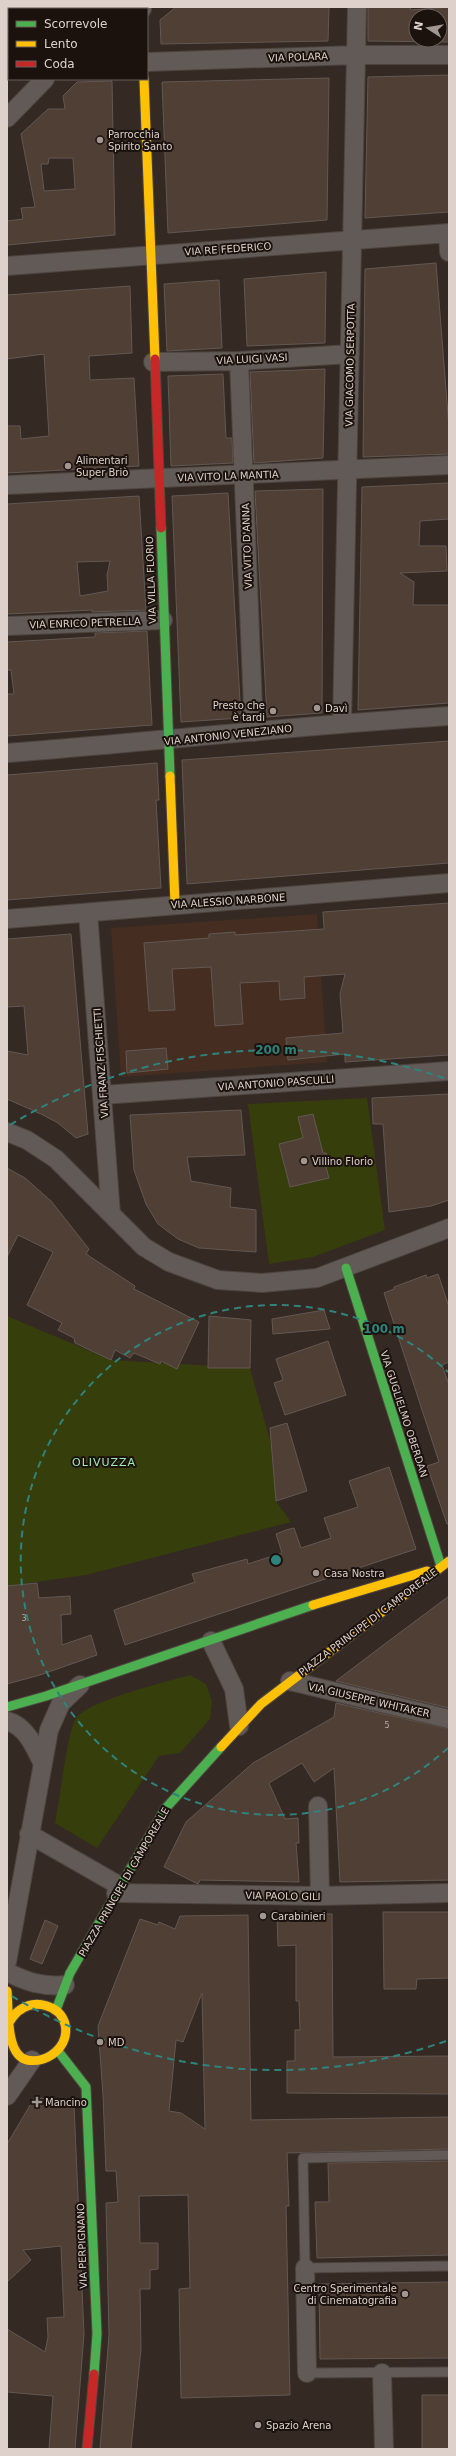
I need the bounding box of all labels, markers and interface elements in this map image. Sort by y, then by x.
legend [8,8,148,80]
north arrow [408,8,448,48]
text: Scorrevole [44,17,108,31]
text: N [411,20,426,32]
text: Lento [44,37,78,51]
street label: VIA POLARA [268,50,328,64]
text: Coda [44,57,75,71]
place label: Parrocchia Spirito Santo [108,129,172,152]
marker: Parrocchia Spirito Santo [95,135,105,145]
street label: VIA RE FEDERICO [184,240,272,258]
street label: VIA GIACOMO SERPOTTA [343,303,357,427]
street label: VIA LUIGI VASI [216,352,288,366]
place label: Alimentari Super Briò [76,455,128,478]
marker: Alimentari Super Briò [63,461,73,471]
street label: VIA VITO LA MANTIA [177,469,279,483]
street label: VIA VITO D'ANNA [240,503,254,589]
street label: VIA VILLA FLORIO [144,536,158,624]
street label: VIA ENRICO PETRELLA [29,616,141,630]
place label: Presto che è tardi [213,700,265,723]
marker: Davì [312,703,322,713]
place label: Davì [325,703,348,714]
marker: Presto che è tardi [268,706,278,716]
street label: VIA ANTONIO VENEZIANO [164,723,293,747]
street label: VIA ALESSIO NARBONE [170,892,286,910]
street label: VIA FRANZ FISCHIETTI [92,1008,110,1118]
text: 200 m [255,1043,297,1057]
street label: VIA ANTONIO PASCULLI [217,1073,335,1093]
marker: Villino Florio [299,1156,309,1166]
place label: Villino Florio [312,1156,373,1167]
text: 100 m [363,1322,405,1336]
street label: VIA GUGLIELMO OBERDAN [378,1349,430,1479]
district label: OLIVUZZA [72,1456,136,1469]
centre of rings [269,1553,283,1567]
street label: PIAZZA PRINCIPE DI CAMPOREALE [297,1566,439,1678]
marker: Casa Nostra [311,1568,321,1578]
place label: Casa Nostra [324,1568,385,1579]
house number: 3 [21,1614,27,1623]
street label: VIA GIUSEPPE WHITAKER [307,1681,431,1719]
house number: 5 [384,1721,390,1730]
street label: PIAZZA PRINCIPE DI CAMPOREALE [77,1805,171,1959]
street label: VIA PAOLO GILI [245,1890,321,1902]
marker: Carabinieri [258,1911,268,1921]
place label: Carabinieri [271,1911,326,1922]
marker: MD [95,2037,105,2047]
place label: MD [108,2037,125,2048]
marker: Mancino [32,2097,42,2107]
place label: Mancino [45,2097,87,2108]
street label: VIA PERPIGNANO [75,2203,89,2289]
place label: Centro Sperimentale di Cinematografia [293,2283,397,2306]
marker: Centro Sperimentale di Cinematografia [400,2289,410,2299]
marker: Spazio Arena [253,2420,263,2430]
place label: Spazio Arena [266,2420,332,2431]

